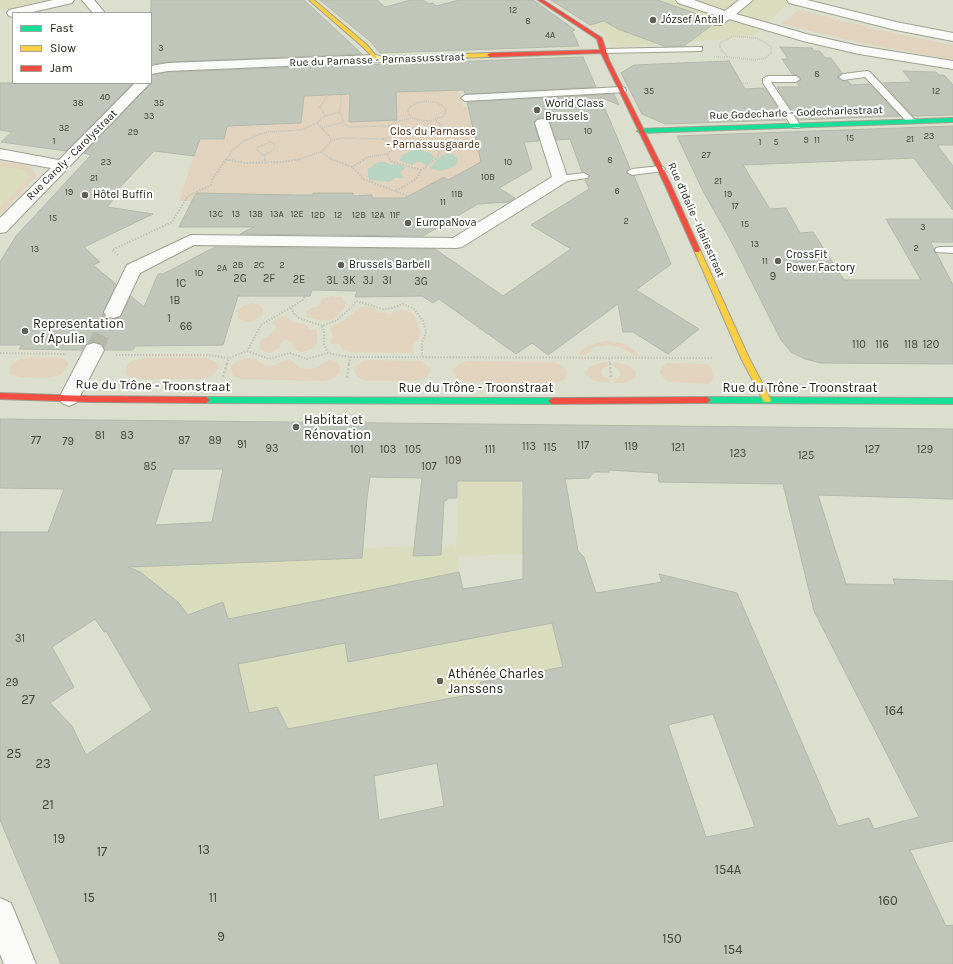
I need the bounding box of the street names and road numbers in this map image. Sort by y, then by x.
street label: Rue du Parnasse - Parnassusstraat [289,50,465,70]
street label: Rue Godecharle - Godecharlestraat [709,103,883,123]
street label: Rue Caroly - Carolystraat [24,107,120,203]
street label: Rue d'Idalie - Idaliestraat [665,161,727,279]
street label: Rue du Trône - Troonstraat [75,377,231,395]
street label: Rue du Trône - Troonstraat [399,380,553,396]
street label: Rue du Trône - Troonstraat [723,380,877,396]

